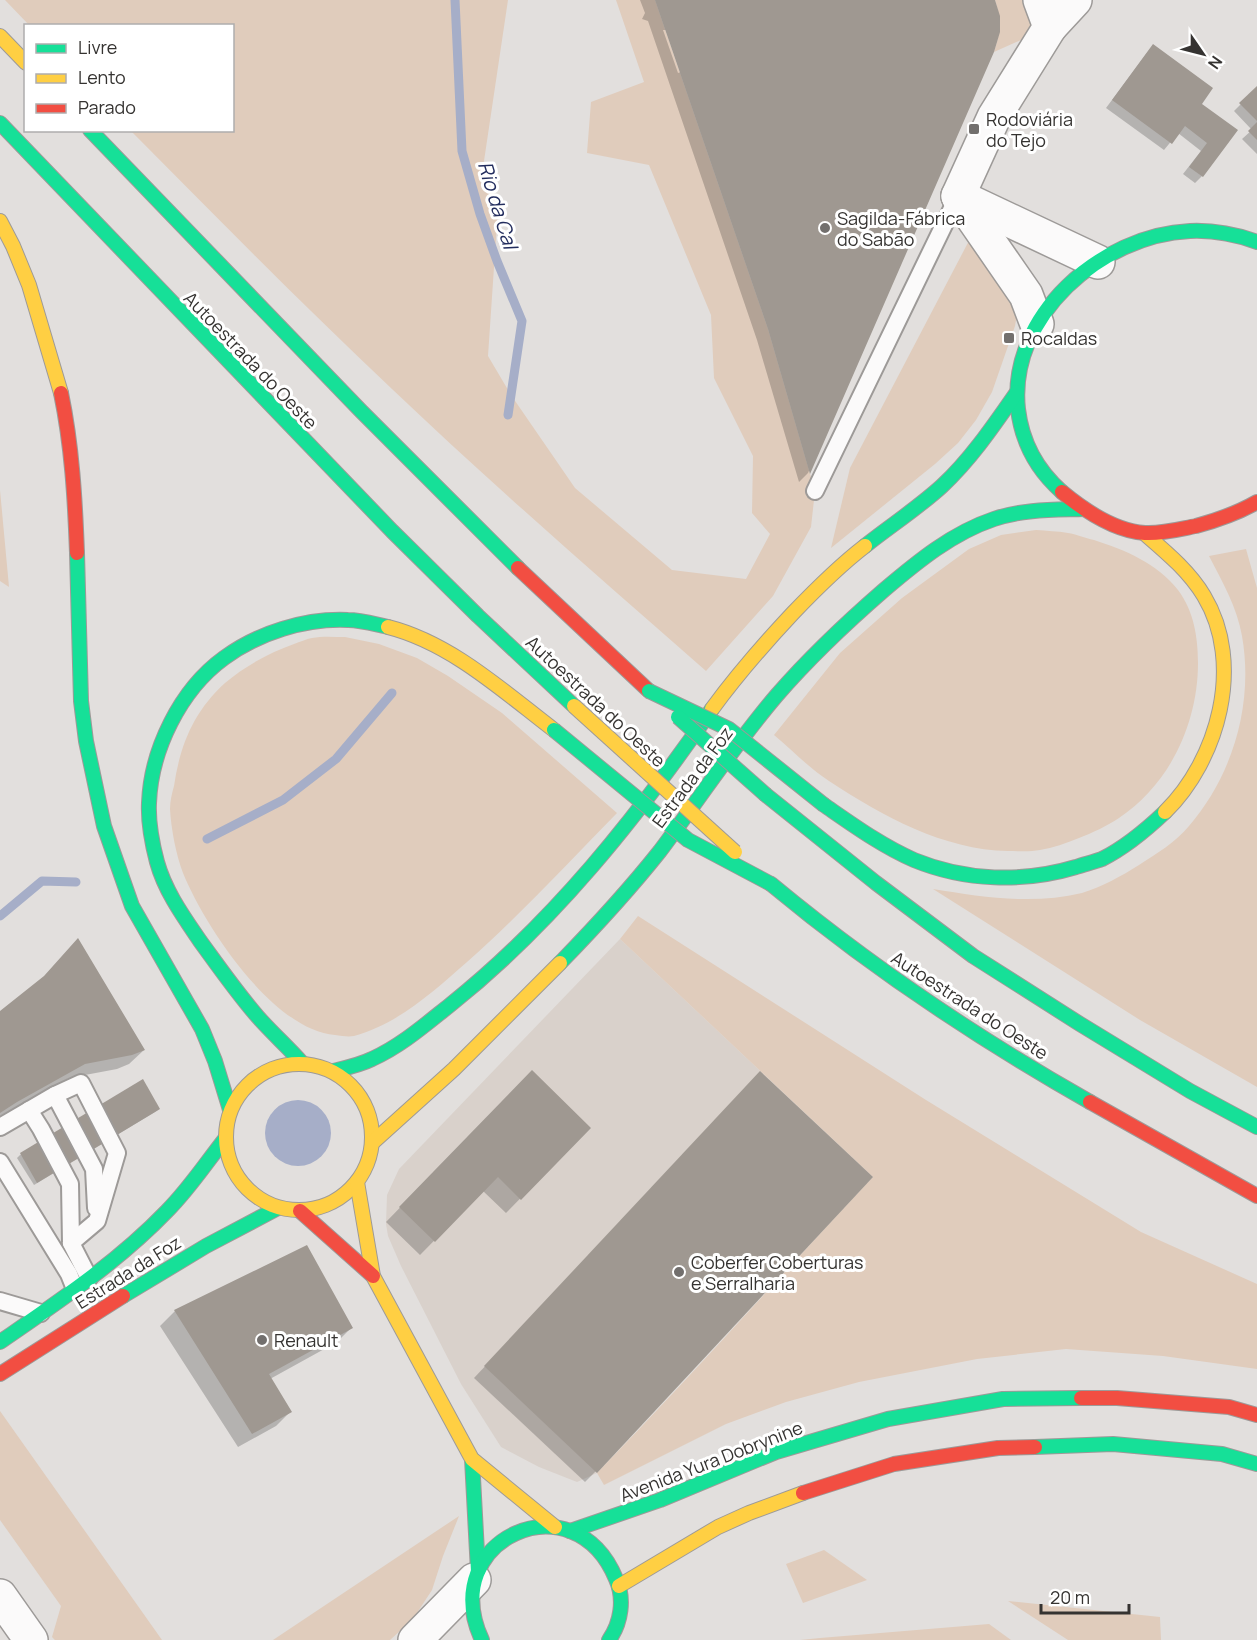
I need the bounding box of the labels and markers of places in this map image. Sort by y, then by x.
place label: Rodoviária do Tejo [986,107,1073,152]
marker: Rodoviária do Tejo [967,122,981,136]
place label: Sagilda-Fábrica do Sabão [837,206,965,251]
marker: Sagilda-Fábrica do Sabão [818,221,832,235]
place label: Rocaldas [1021,326,1097,350]
marker: Rocaldas [1002,331,1016,345]
place label: Coberfer Coberturas e Serralharia [691,1250,864,1295]
marker: Coberfer Coberturas e Serralharia [672,1265,686,1279]
place label: Renault [274,1328,338,1352]
marker: Renault [255,1333,269,1347]

